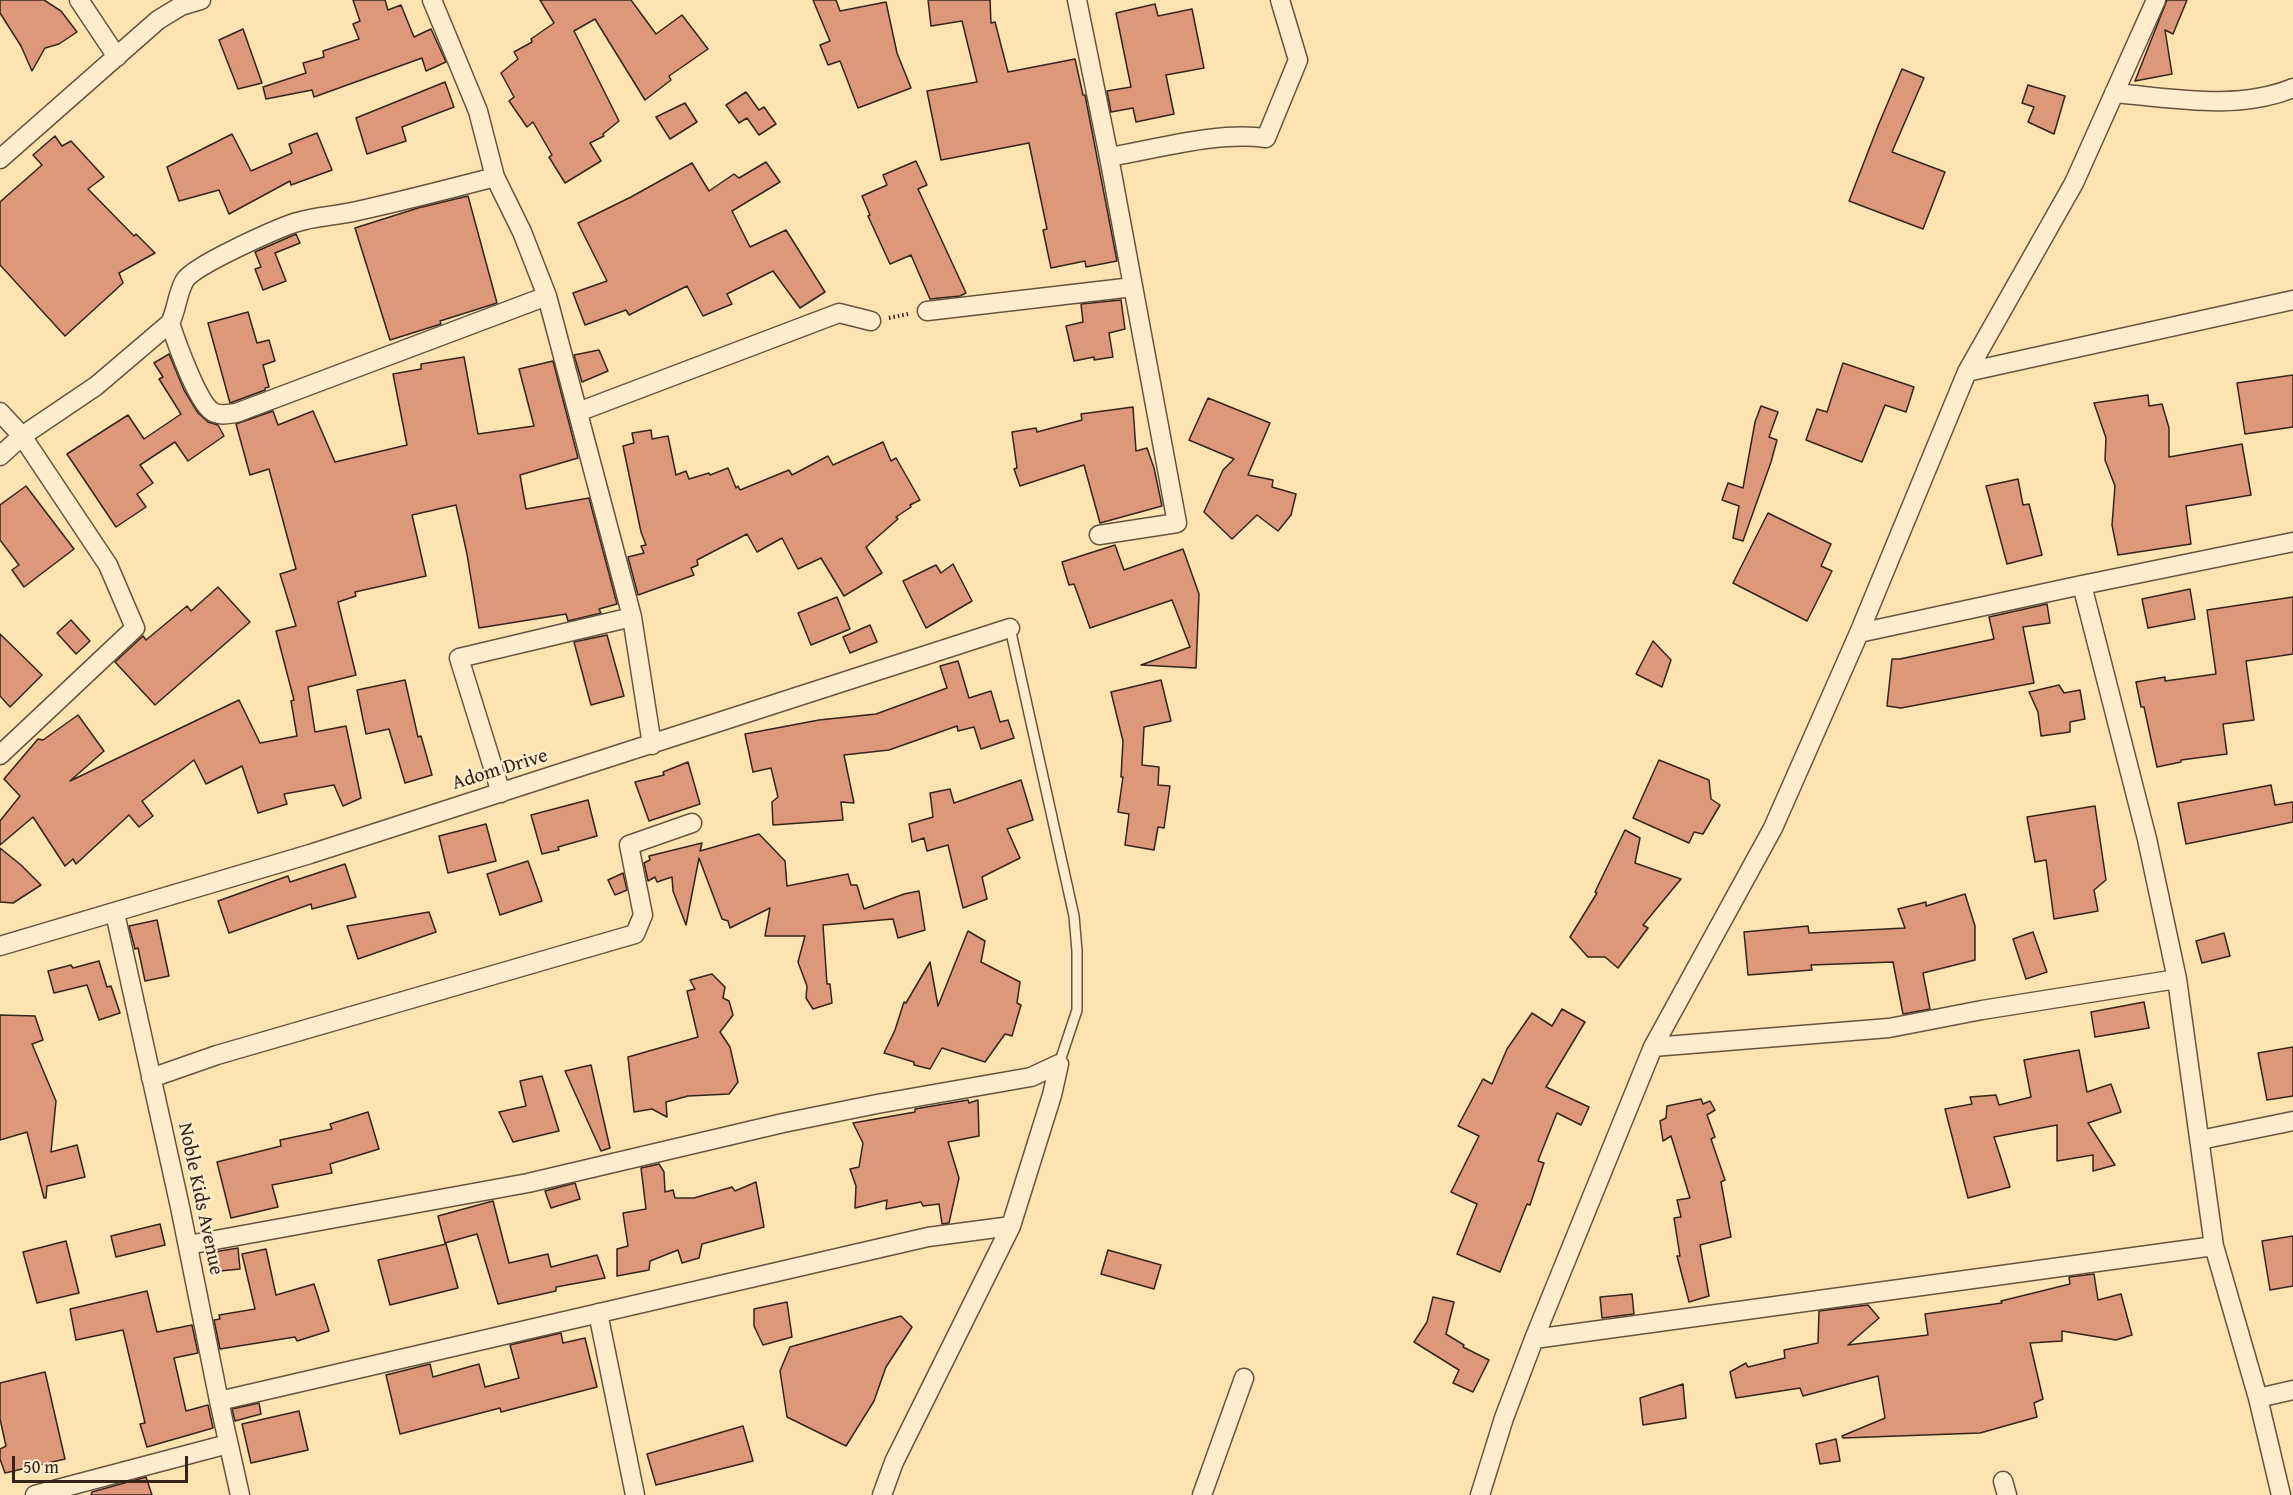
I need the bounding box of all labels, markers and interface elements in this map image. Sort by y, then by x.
street label: Adom Drive [449,744,551,796]
street label: Noble Kids Avenue [172,1121,228,1277]
scale bar [15,1444,190,1482]
text: 50 m [23,1453,59,1480]

